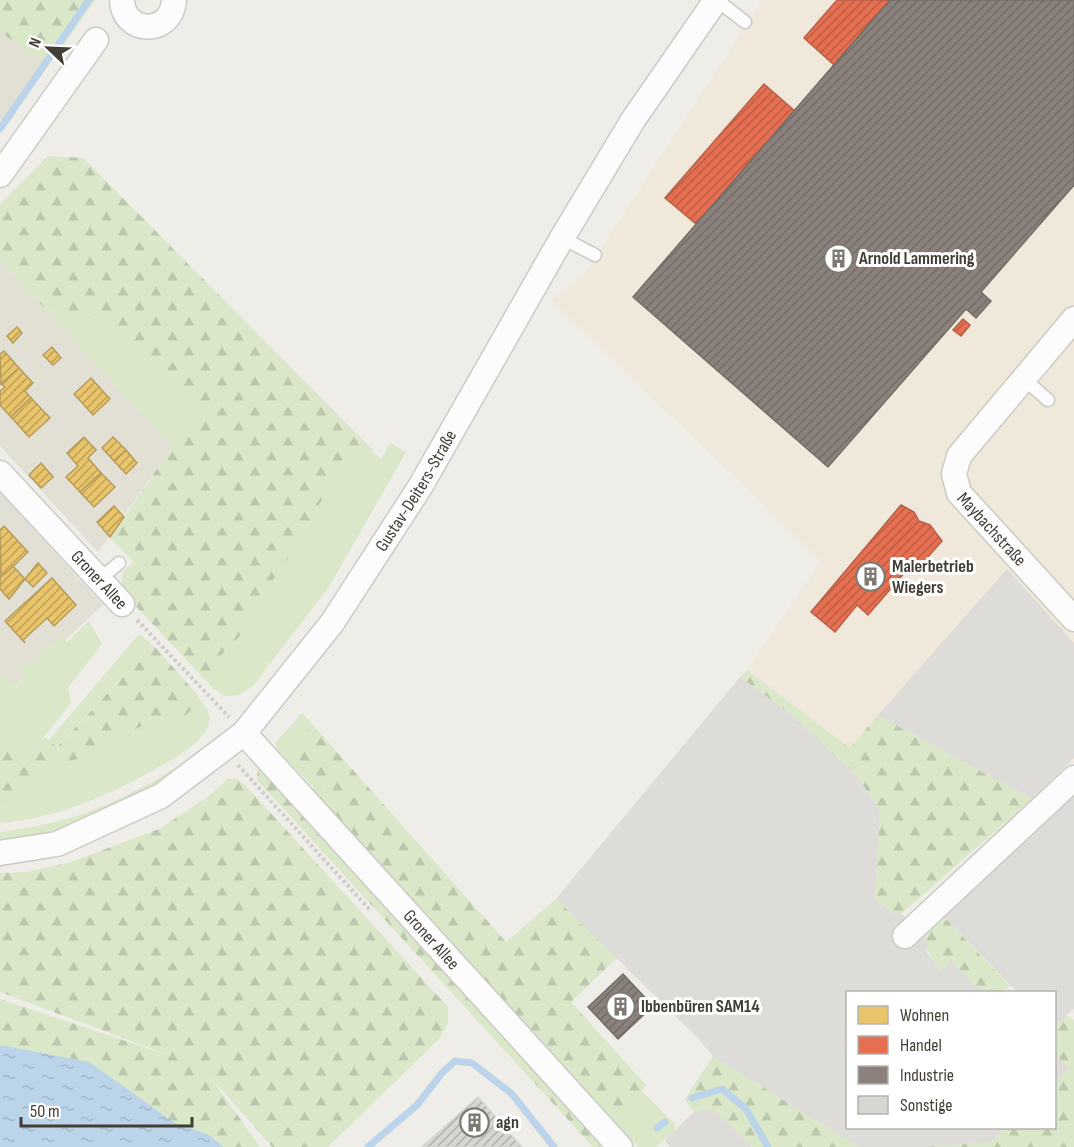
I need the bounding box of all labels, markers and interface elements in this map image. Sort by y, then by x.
north arrow [18,18,78,78]
text: N [25,35,46,50]
building icon: Arnold Lammering [822,242,854,274]
place label: Arnold Lammering [858,248,975,269]
street label: Gustav-Deiters-Straße [371,426,461,555]
street label: Maybachstraße [953,488,1031,570]
street label: Groner Allee [66,546,132,614]
place label: Malerbetrieb Wiegers [892,556,974,598]
building icon: Malerbetrieb Wiegers [855,560,887,592]
street label: Groner Allee [399,905,464,974]
building icon: Ibbenbüren SAM14 [604,990,636,1022]
legend [846,991,1056,1129]
place label: Ibbenbüren SAM14 [641,996,760,1017]
text: Wohnen [900,1005,949,1026]
text: Handel [900,1035,942,1056]
text: Industrie [900,1065,954,1086]
scale bar [21,1090,192,1128]
text: Sonstige [900,1095,953,1116]
text: 50 m [30,1101,60,1122]
building icon: agn [459,1106,491,1138]
place label: agn [496,1112,519,1133]

